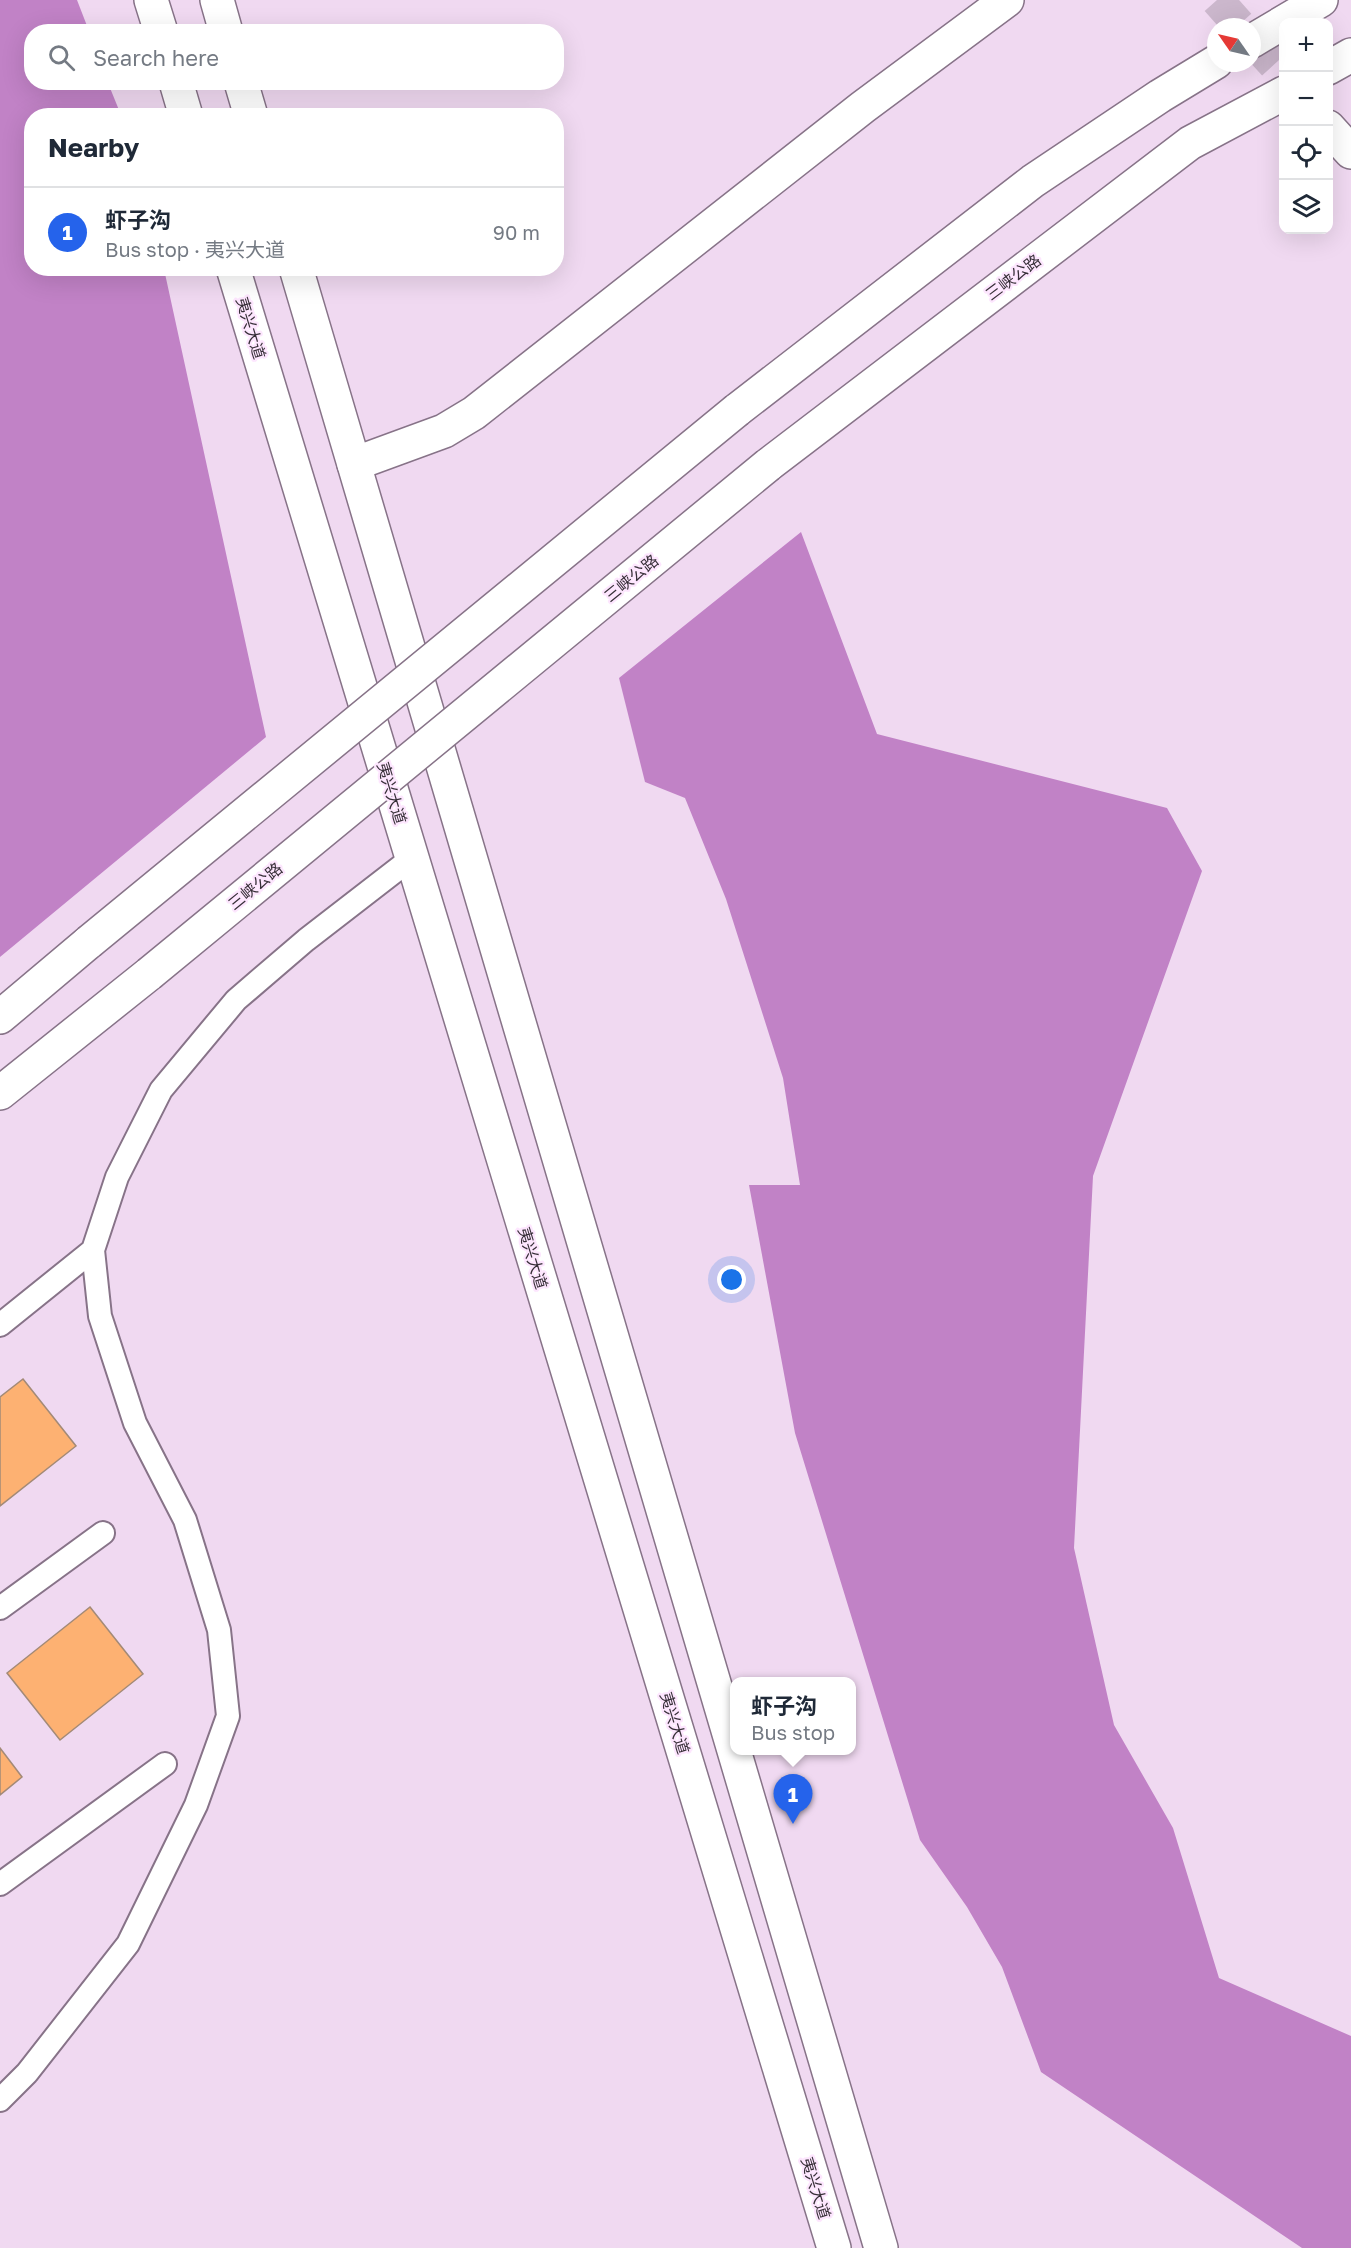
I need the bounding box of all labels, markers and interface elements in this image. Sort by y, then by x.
north arrow [1207,18,1261,72]
map controls [1279,18,1333,234]
button: + [1279,18,1333,72]
search box [24,24,564,90]
icon: search [45,41,78,74]
text: Search here [93,44,219,71]
button: − [1279,72,1333,126]
button: locate [1279,126,1333,180]
text: Nearby [48,132,139,163]
button: layers [1279,180,1333,234]
text: 虾子沟 [105,206,171,233]
text: 1 [62,220,73,244]
text: 90 m [493,220,540,244]
text: Bus stop · 夷兴大道 [105,237,285,261]
street label: 三峡公路 [981,250,1045,304]
street label: 夷兴大道 [232,294,270,362]
street label: 三峡公路 [600,550,662,606]
street label: 夷兴大道 [373,759,411,827]
street label: 三峡公路 [224,858,286,914]
street label: 夷兴大道 [514,1224,552,1292]
your location [717,1265,746,1294]
popup [730,1677,856,1755]
street label: 夷兴大道 [656,1689,694,1757]
text: 虾子沟 [751,1692,817,1719]
text: Bus stop [751,1720,835,1744]
pin: 1 [774,1774,812,1824]
street label: 夷兴大道 [797,2154,835,2222]

